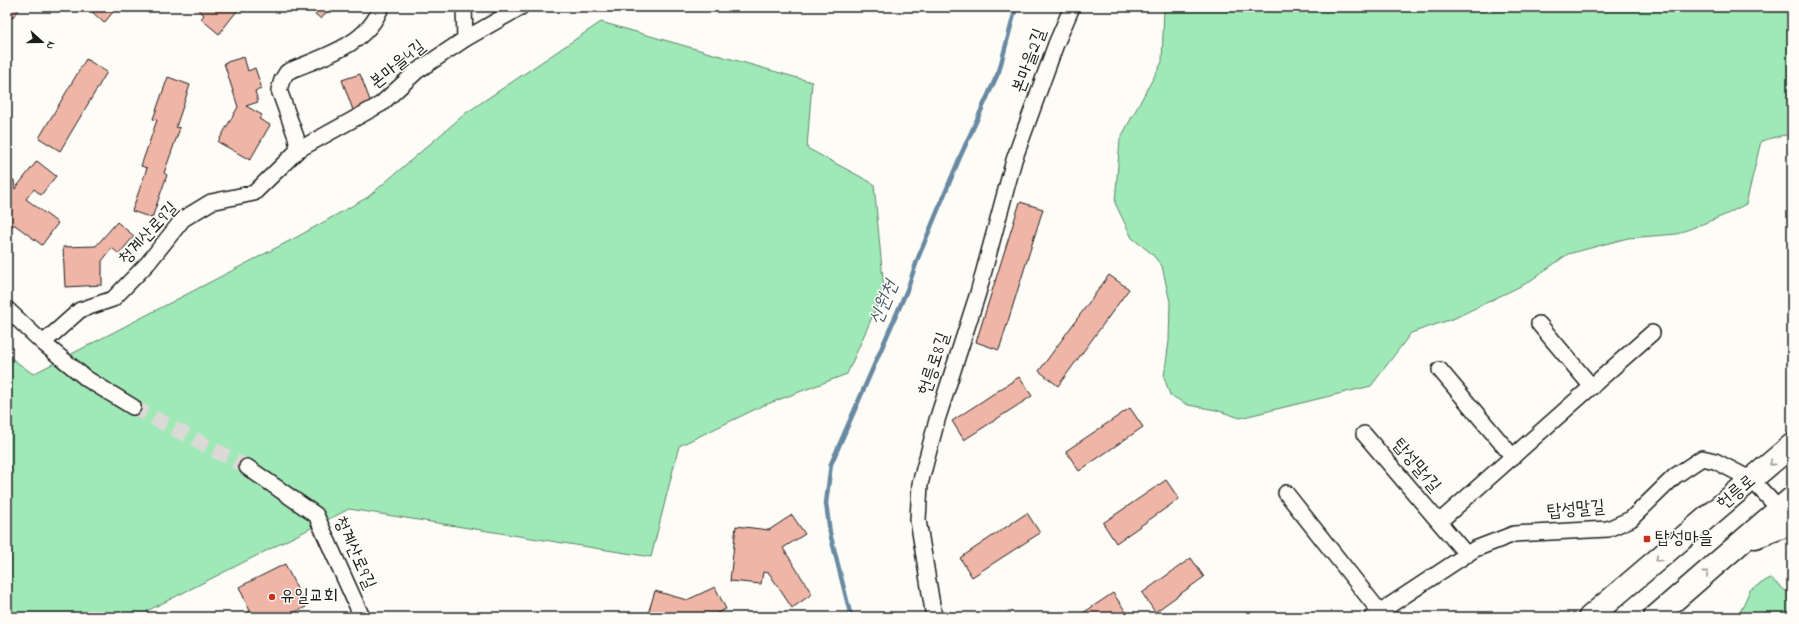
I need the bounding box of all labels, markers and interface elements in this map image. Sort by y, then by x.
north arrow [22,22,62,62]
street label: 본마을2길 [1006,25,1054,97]
street label: 본마을4길 [364,34,432,96]
text: N [42,39,59,52]
street label: 청계산로9길 [113,196,185,271]
water label: 신원천 [863,275,906,329]
street label: 헌릉로8길 [913,329,958,399]
street label: 탑성말1길 [1386,433,1447,499]
one-way arrow [1769,458,1777,465]
street label: 헌릉로 [1712,469,1762,517]
street label: 탑성말길 [1546,494,1607,525]
street label: 청계산로9길 [326,512,382,594]
place label: 탑성마을 [1655,526,1713,552]
marker: 탑성마을 [1642,534,1652,544]
one-way arrow [1655,554,1662,561]
one-way arrow [1701,571,1708,578]
place label: 유일교회 [280,584,338,610]
marker: 유일교회 [267,592,277,602]

